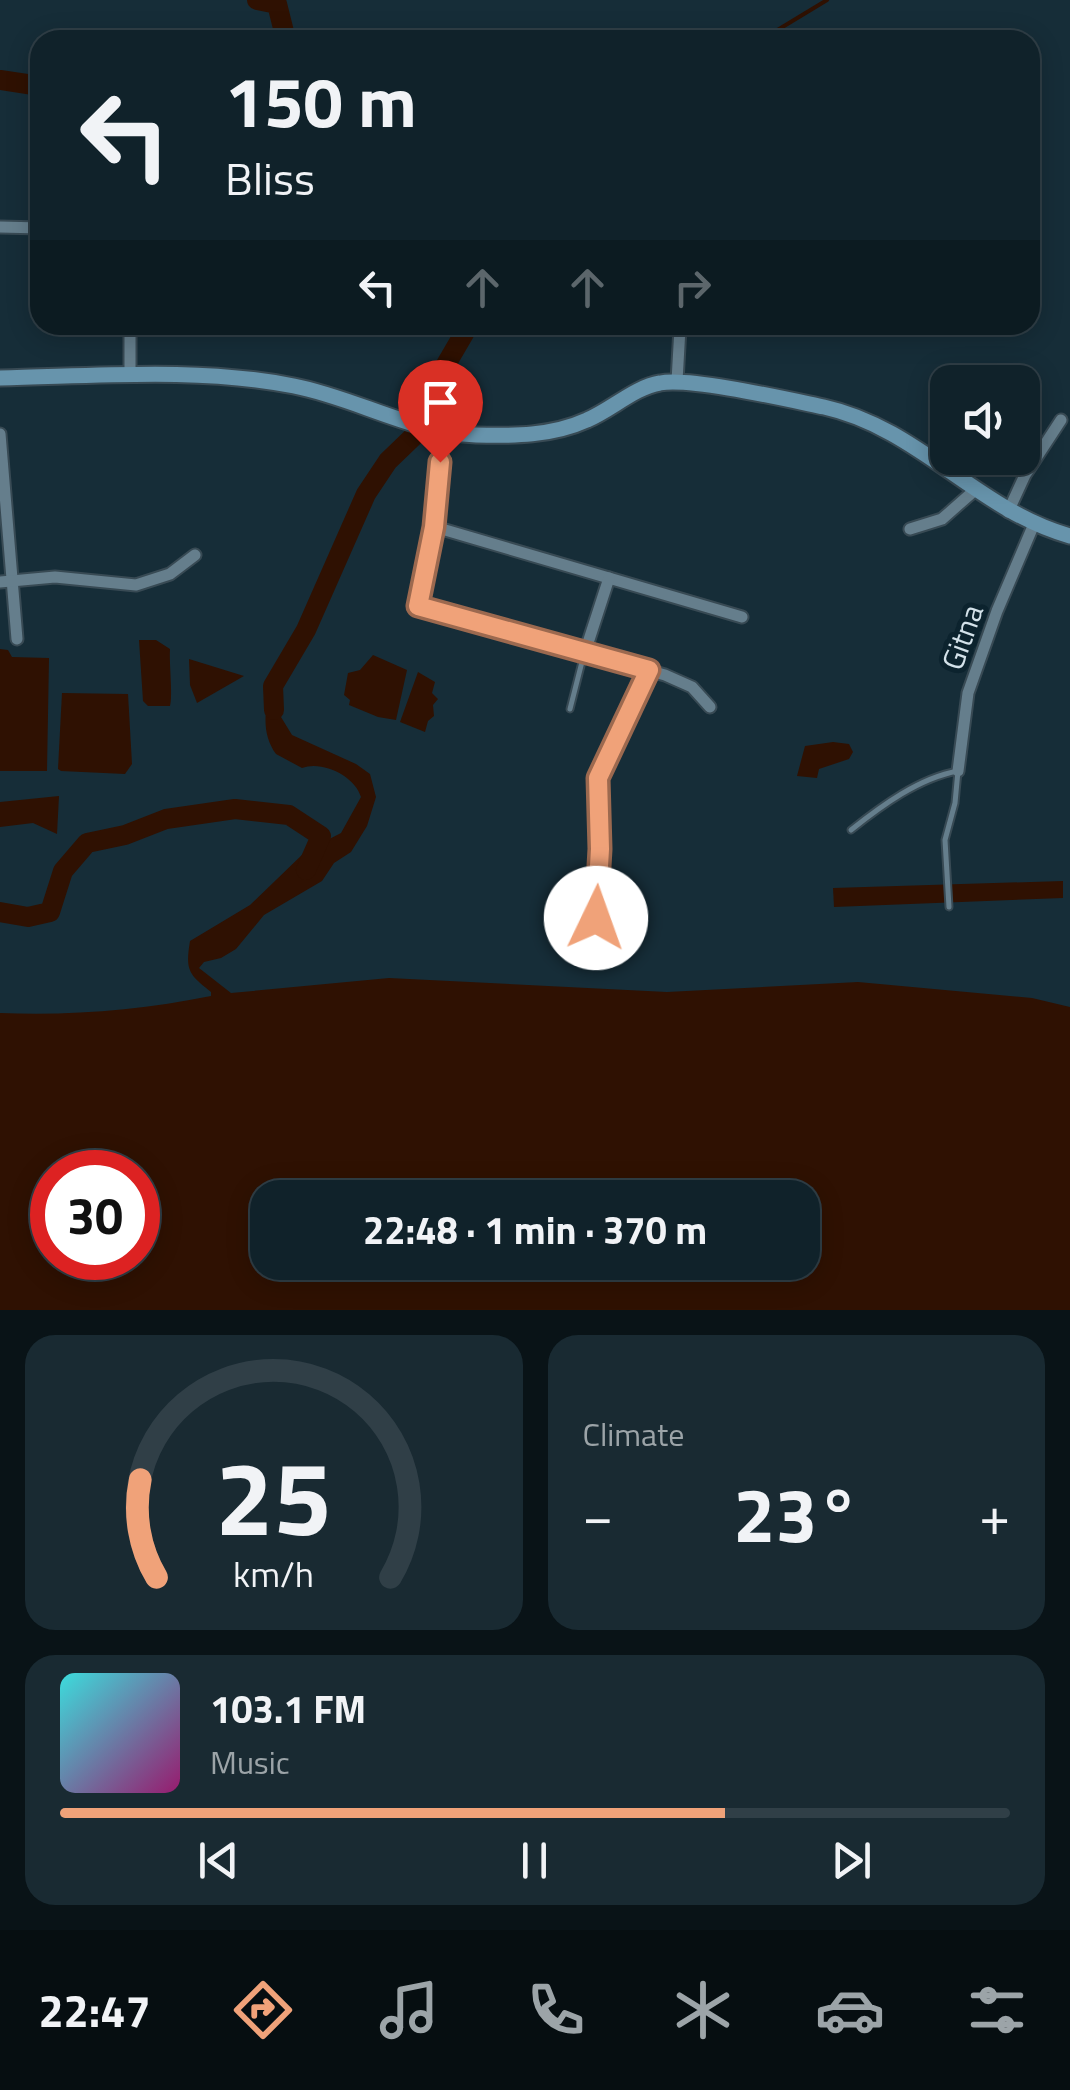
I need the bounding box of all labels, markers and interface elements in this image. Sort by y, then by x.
text: 150 m [225,48,417,154]
icon: left [60,70,190,200]
text: Bliss [225,144,315,212]
icon: left [350,260,405,315]
icon: ahead [455,260,510,315]
icon: ahead [560,260,615,315]
icon: right [665,260,720,315]
pin [398,360,483,463]
map controls [930,365,1040,475]
button: sound [930,365,1040,475]
icon: arrive [413,375,468,430]
street label: Gitna [929,598,995,676]
position arrow [544,866,648,970]
speed limit sign: 30 [30,1150,160,1280]
text: 22:48 · 1 min · 370 m [363,1201,707,1259]
text: Climate [583,1410,684,1458]
text: 25 [216,1417,332,1575]
text: 23° [733,1457,859,1571]
text: − [583,1473,613,1556]
text: + [979,1473,1010,1556]
text: km/h [233,1546,314,1601]
text: 103.1 FM [210,1680,366,1738]
text: Music [210,1738,290,1786]
icon: previous [191,1833,246,1888]
icon: pause [507,1833,562,1888]
icon: next [824,1833,879,1888]
icon: directions [228,1975,298,2045]
icon: music [374,1975,444,2045]
icon: phone [521,1975,591,2045]
icon: climate [668,1975,738,2045]
icon: car [815,1975,885,2045]
icon: filters [962,1975,1032,2045]
text: 22:47 [38,1976,151,2044]

